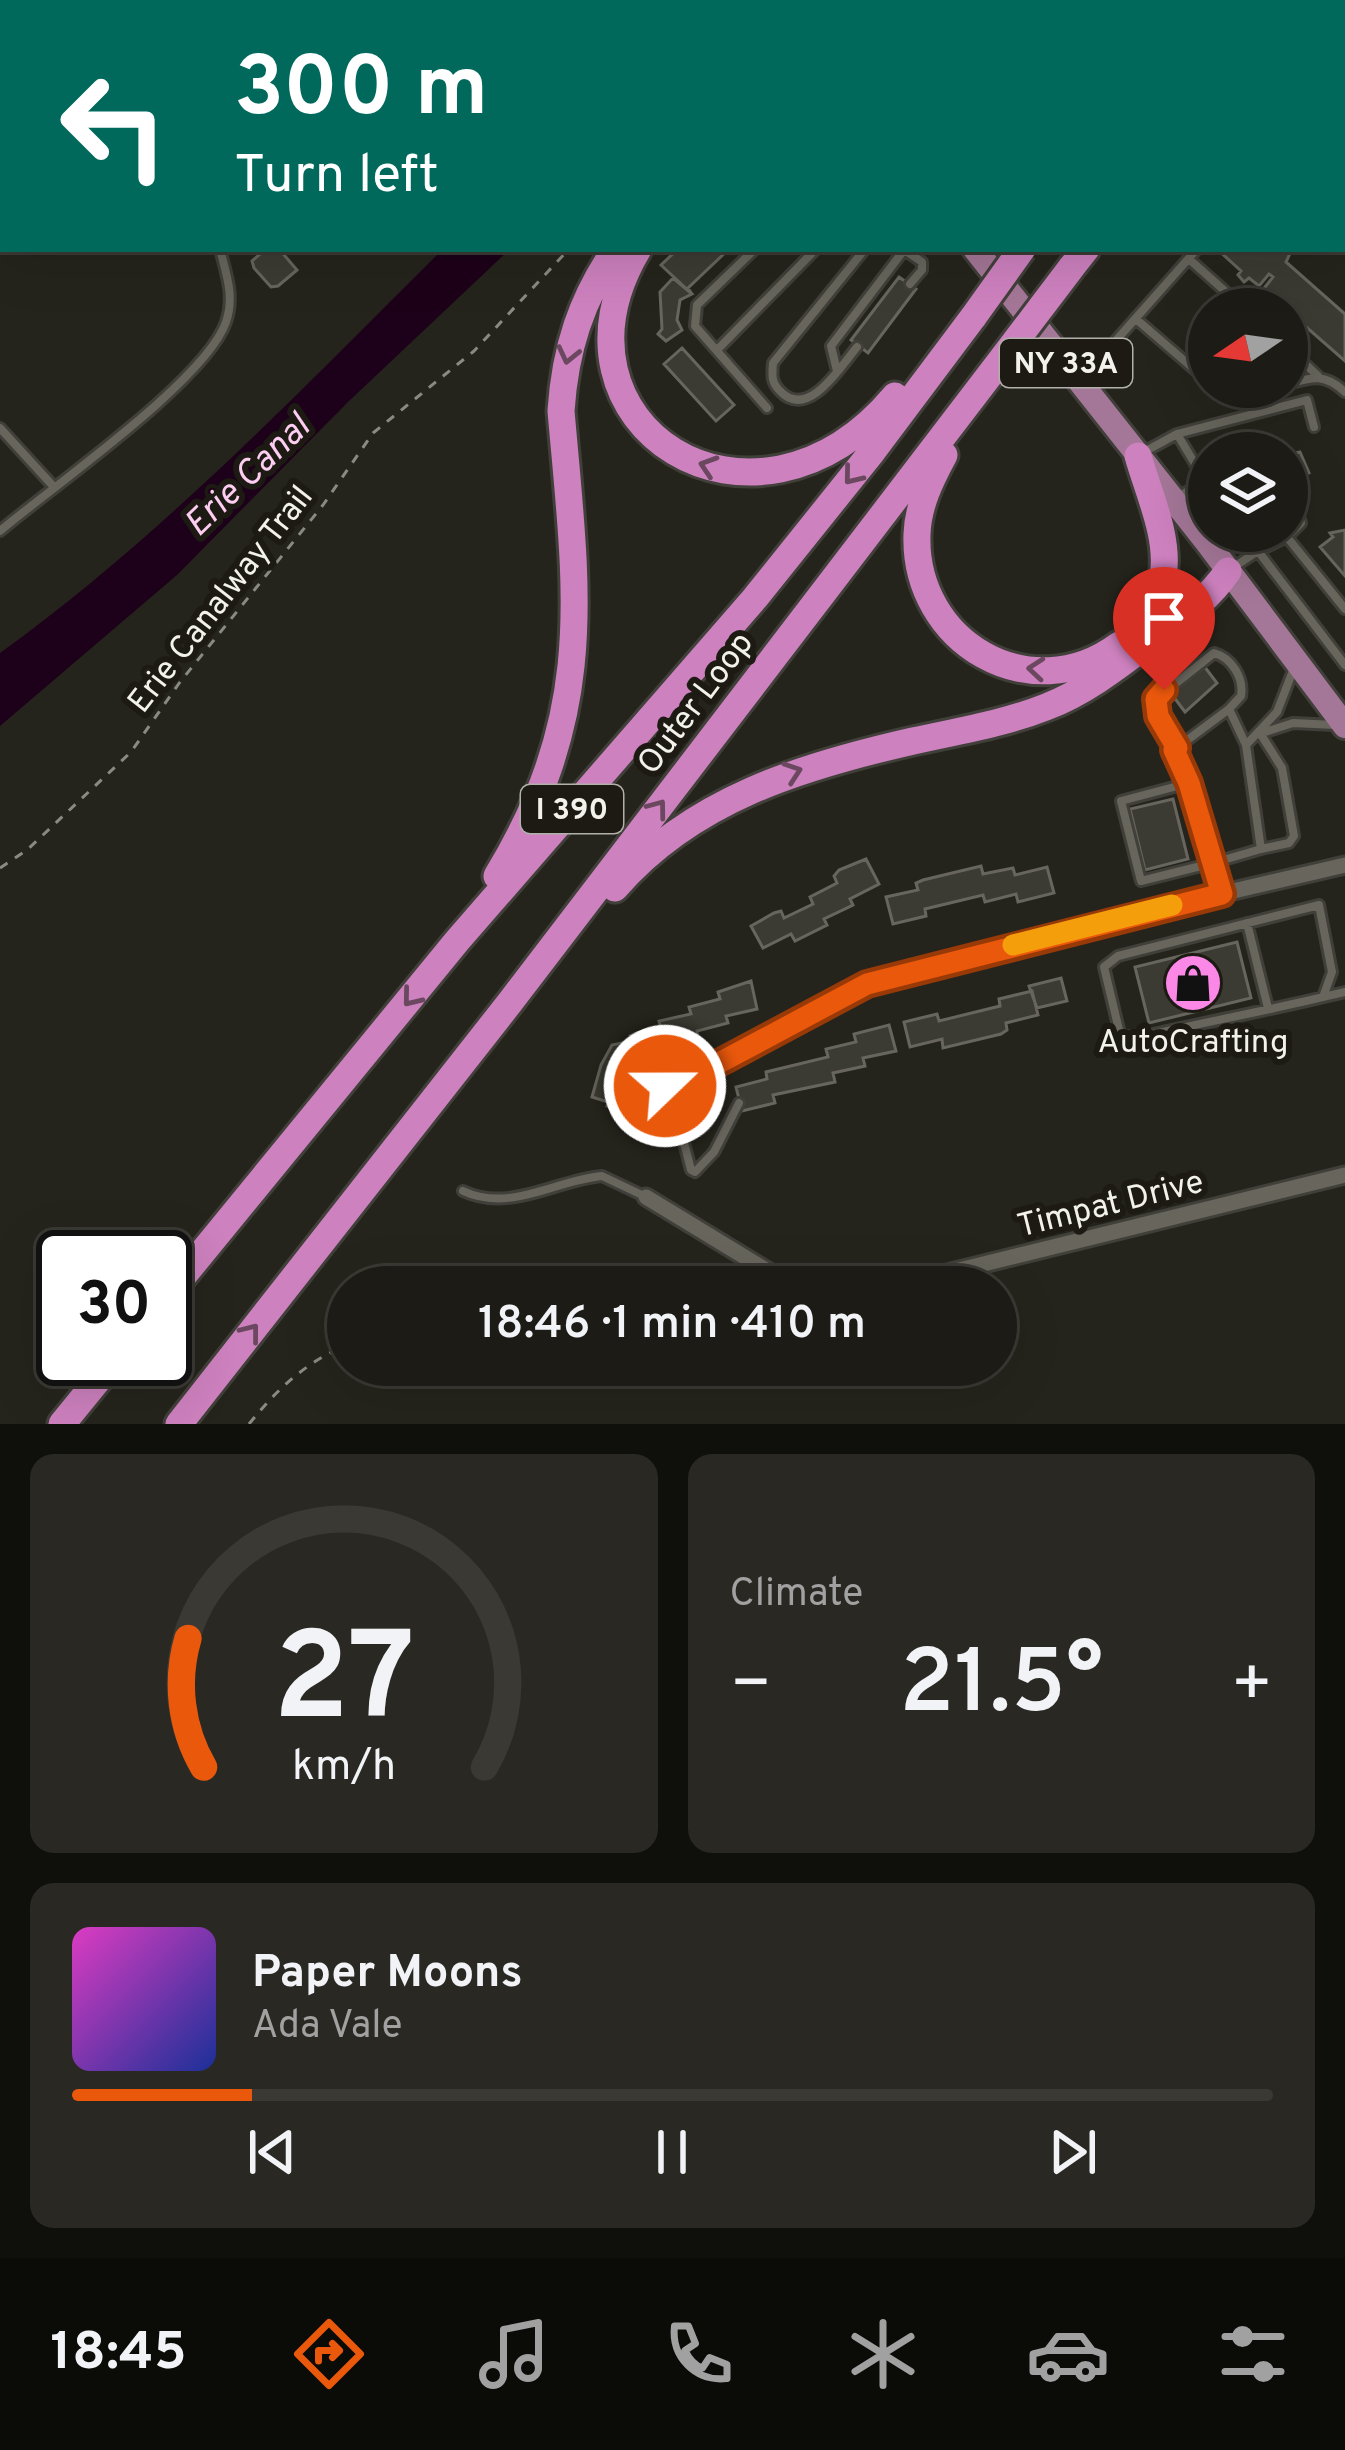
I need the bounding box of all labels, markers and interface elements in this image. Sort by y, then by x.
text: 300 m [234,39,488,145]
icon: left [36,48,192,204]
text: Turn left [234,143,439,212]
north arrow [1188,288,1308,408]
map controls [1188,288,1308,552]
road number: NY 33A [1000,339,1132,387]
one-way arrow [557,344,582,364]
water label: Erie Canal [176,404,323,548]
button: layers [1188,432,1308,552]
one-way arrow [698,456,719,481]
one-way arrow [845,462,867,484]
street label: Erie Canalway Trail [120,478,324,723]
pin [1113,567,1215,690]
icon: arrive [1131,585,1197,651]
street label: Outer Loop [630,625,764,784]
one-way arrow [1026,657,1045,683]
one-way arrow [781,762,802,786]
road number: I 390 [521,785,623,833]
one-way arrow [644,800,665,822]
shop icon: AutoCrafting [1162,952,1224,1014]
one-way arrow [403,984,425,1006]
position arrow [602,1023,728,1149]
place label: AutoCrafting [1097,1023,1289,1065]
street label: Timpat Drive [1014,1162,1208,1249]
speed limit sign: 30 [36,1230,192,1386]
text: 18:46 · 1 min · 410 m [478,1297,866,1354]
one-way arrow [237,1323,258,1345]
text: Climate [730,1571,863,1620]
text: 27 [273,1606,415,1764]
text: 21.5° [899,1631,1103,1744]
text: − [730,1646,772,1729]
text: + [1230,1646,1273,1729]
text: km/h [292,1740,396,1794]
text: Paper Moons [252,1946,523,2003]
text: Ada Vale [252,2003,403,2052]
icon: previous [239,2119,305,2185]
icon: pause [639,2119,705,2185]
icon: next [1040,2119,1106,2185]
icon: directions [287,2312,371,2396]
icon: music [472,2312,556,2396]
icon: phone [657,2312,741,2396]
icon: climate [841,2312,925,2396]
icon: car [1026,2312,1110,2396]
icon: filters [1211,2312,1295,2396]
text: 18:45 [50,2320,187,2389]

